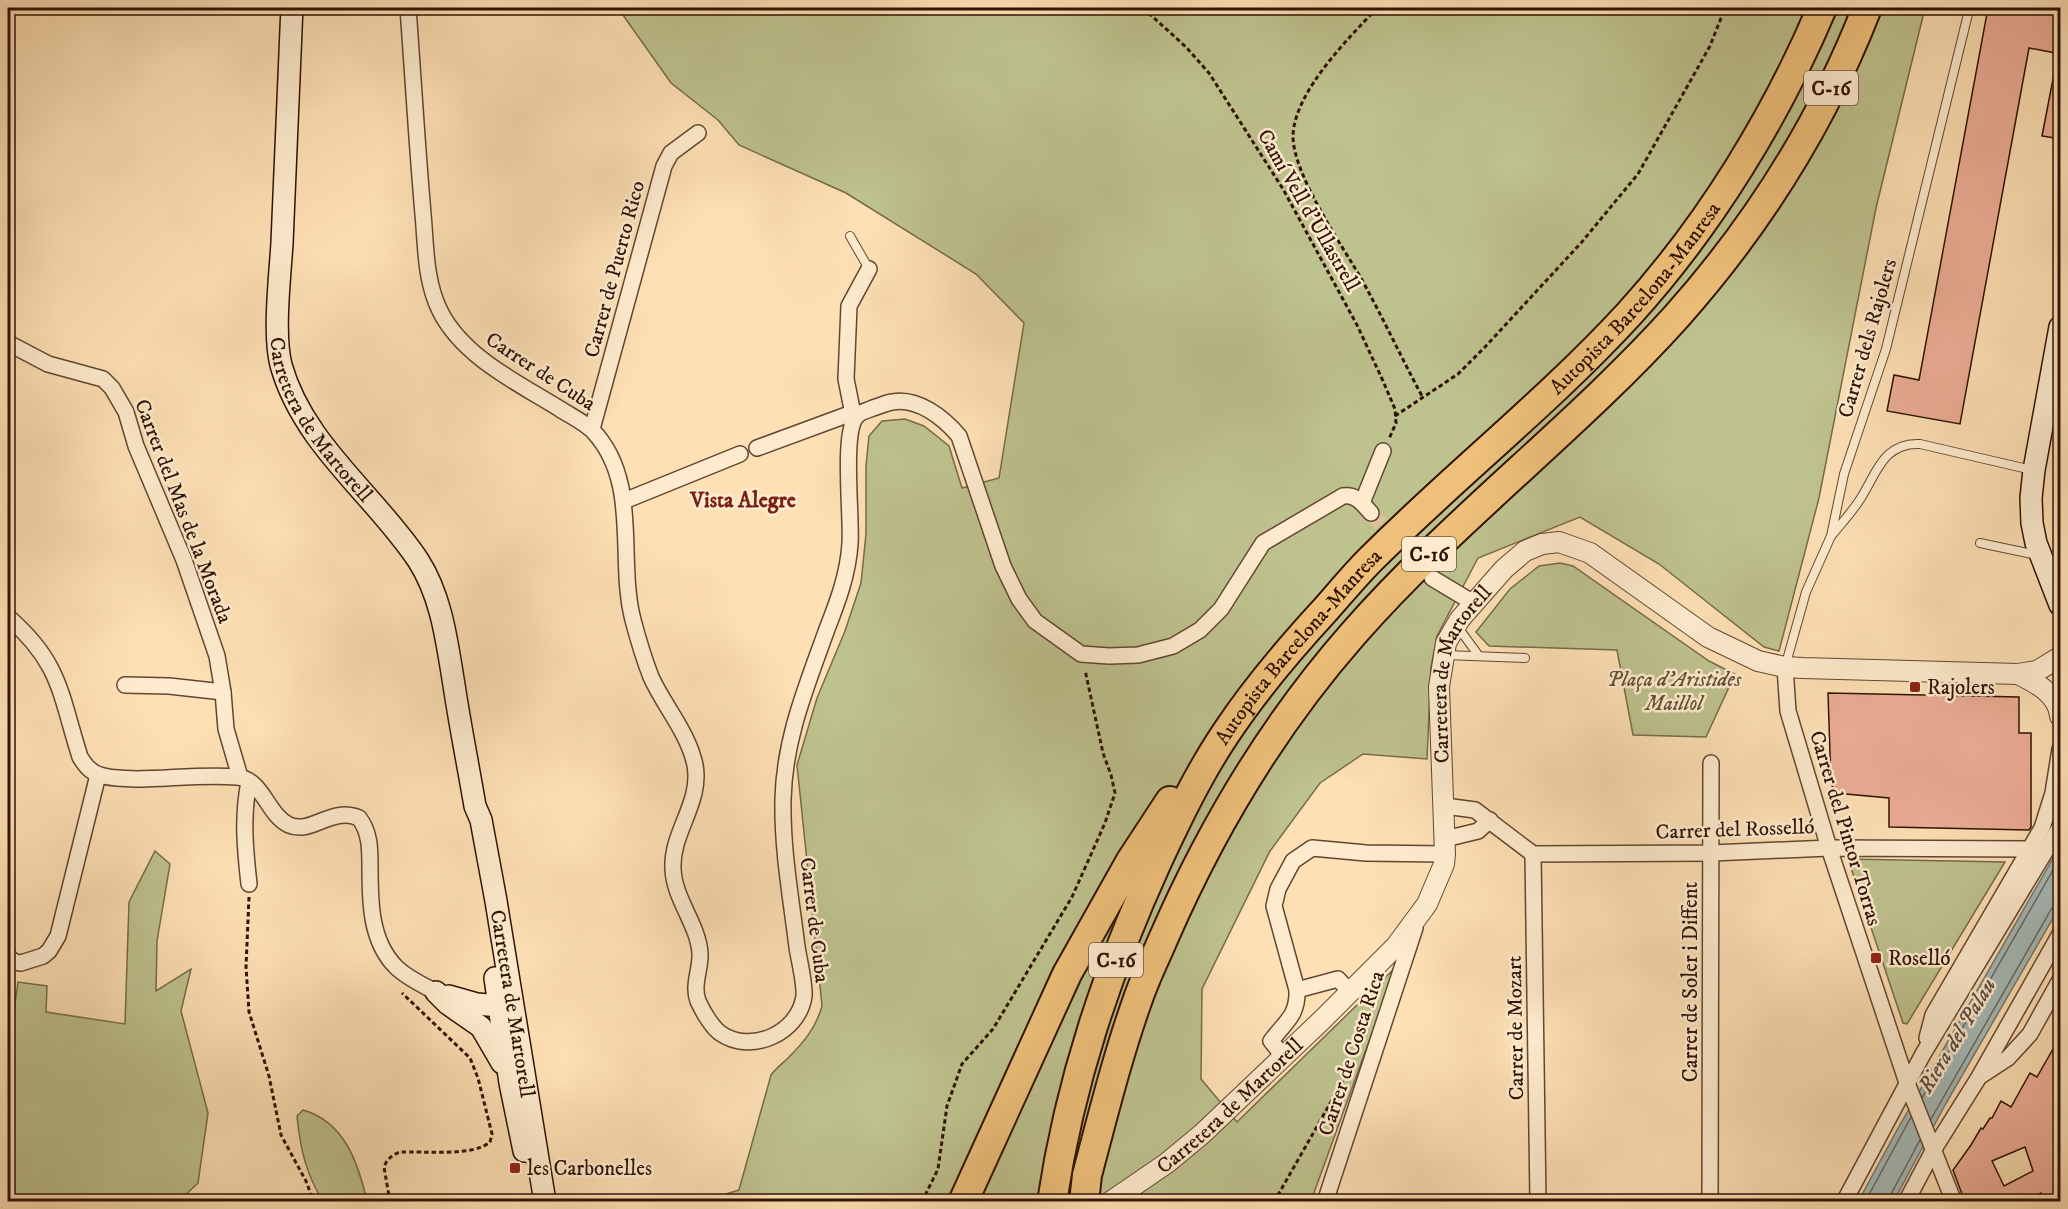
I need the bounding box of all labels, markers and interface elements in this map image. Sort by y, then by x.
road number: C-16 [1804,71,1858,105]
street label: Camí Vell d'Ullastrell [1251,125,1366,297]
street label: Carrer de Puerto Rico [579,178,651,361]
street label: Autopista Barcelona-Manresa [1545,197,1727,401]
street label: Carrer dels Rajolers [1833,256,1903,421]
street label: Carrer de Cuba [481,327,600,417]
street label: Carretera de Martorell [263,336,378,508]
street label: Carrer del Mas de la Morada [128,396,238,627]
district label: Vista Alegre [689,487,796,514]
road number: C-16 [1402,537,1456,571]
street label: Autopista Barcelona-Manresa [1210,544,1388,750]
street label: Carretera de Martorell [1427,580,1498,764]
park label: Plaça d'Aristides Maillol [1607,667,1742,717]
place label: Rajolers [1927,675,1995,701]
marker: Rajolers [1908,680,1922,694]
street label: Carrer del Pintor Torras [1803,728,1887,929]
street label: Carrer del Rosselló [1655,814,1815,846]
street label: Carrer de Cuba [793,856,835,984]
street label: Carrer de Soler i Diffent [1678,881,1704,1082]
street label: Carretera de Martorell [484,908,540,1100]
road number: C-16 [1089,943,1143,977]
place label: Roselló [1888,946,1951,972]
marker: Roselló [1869,951,1883,965]
street label: Carrer de Mozart [1502,955,1530,1101]
street label: Carrer de Costa Rica [1313,967,1391,1139]
water label: Riera del Palau [1912,973,2002,1099]
street label: Carretera de Martorell [1152,1032,1310,1180]
place label: les Carbonelles [527,1156,652,1182]
marker: les Carbonelles [508,1161,522,1175]

